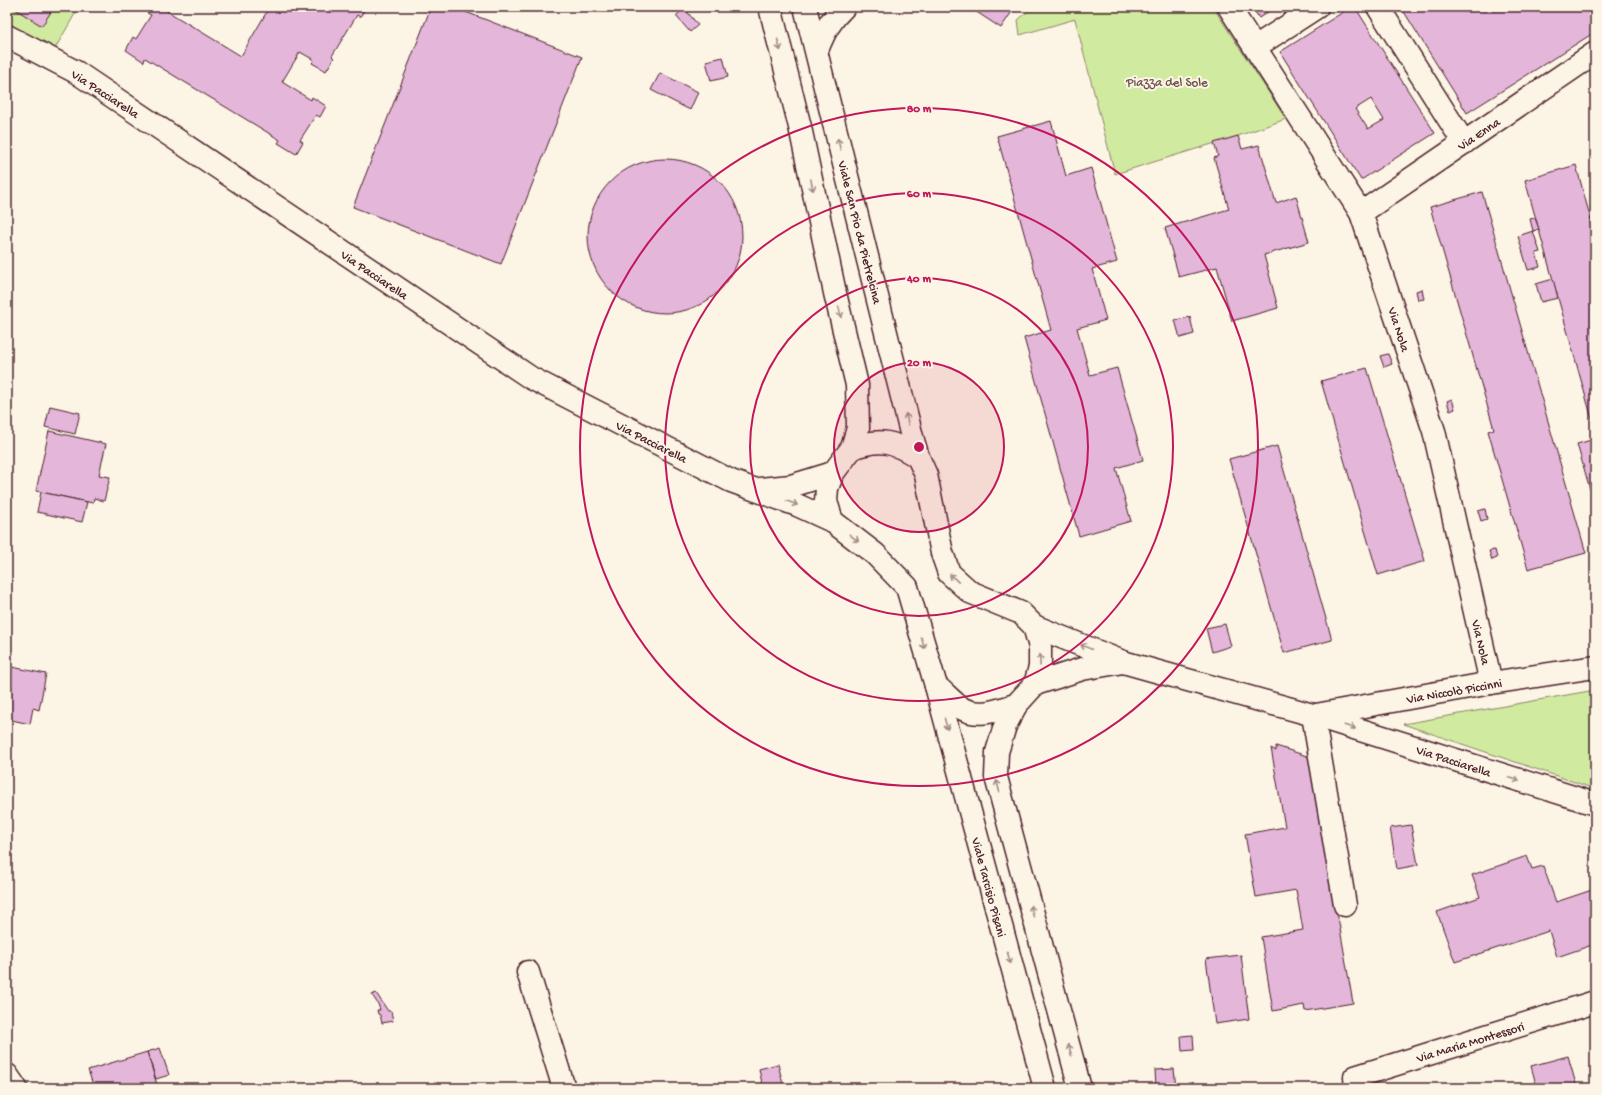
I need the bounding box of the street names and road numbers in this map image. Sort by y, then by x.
street label: Via Pacciarella [67,67,142,123]
street label: Via Enna [1454,115,1504,155]
street label: Viale San Pio da Pietrelcina [833,159,884,306]
street label: Via Pacciarella [336,248,411,304]
street label: Via Nola [1383,305,1412,355]
street label: Via Pacciarella [612,418,690,468]
street label: Via Nola [1467,618,1492,667]
street label: Via Niccolò Piccinni [1405,677,1504,708]
street label: Via Pacciarella [1413,743,1493,782]
street label: Viale Tarcisio Pisani [967,835,1008,939]
street label: Via Maria Montessori [1414,1020,1527,1067]

